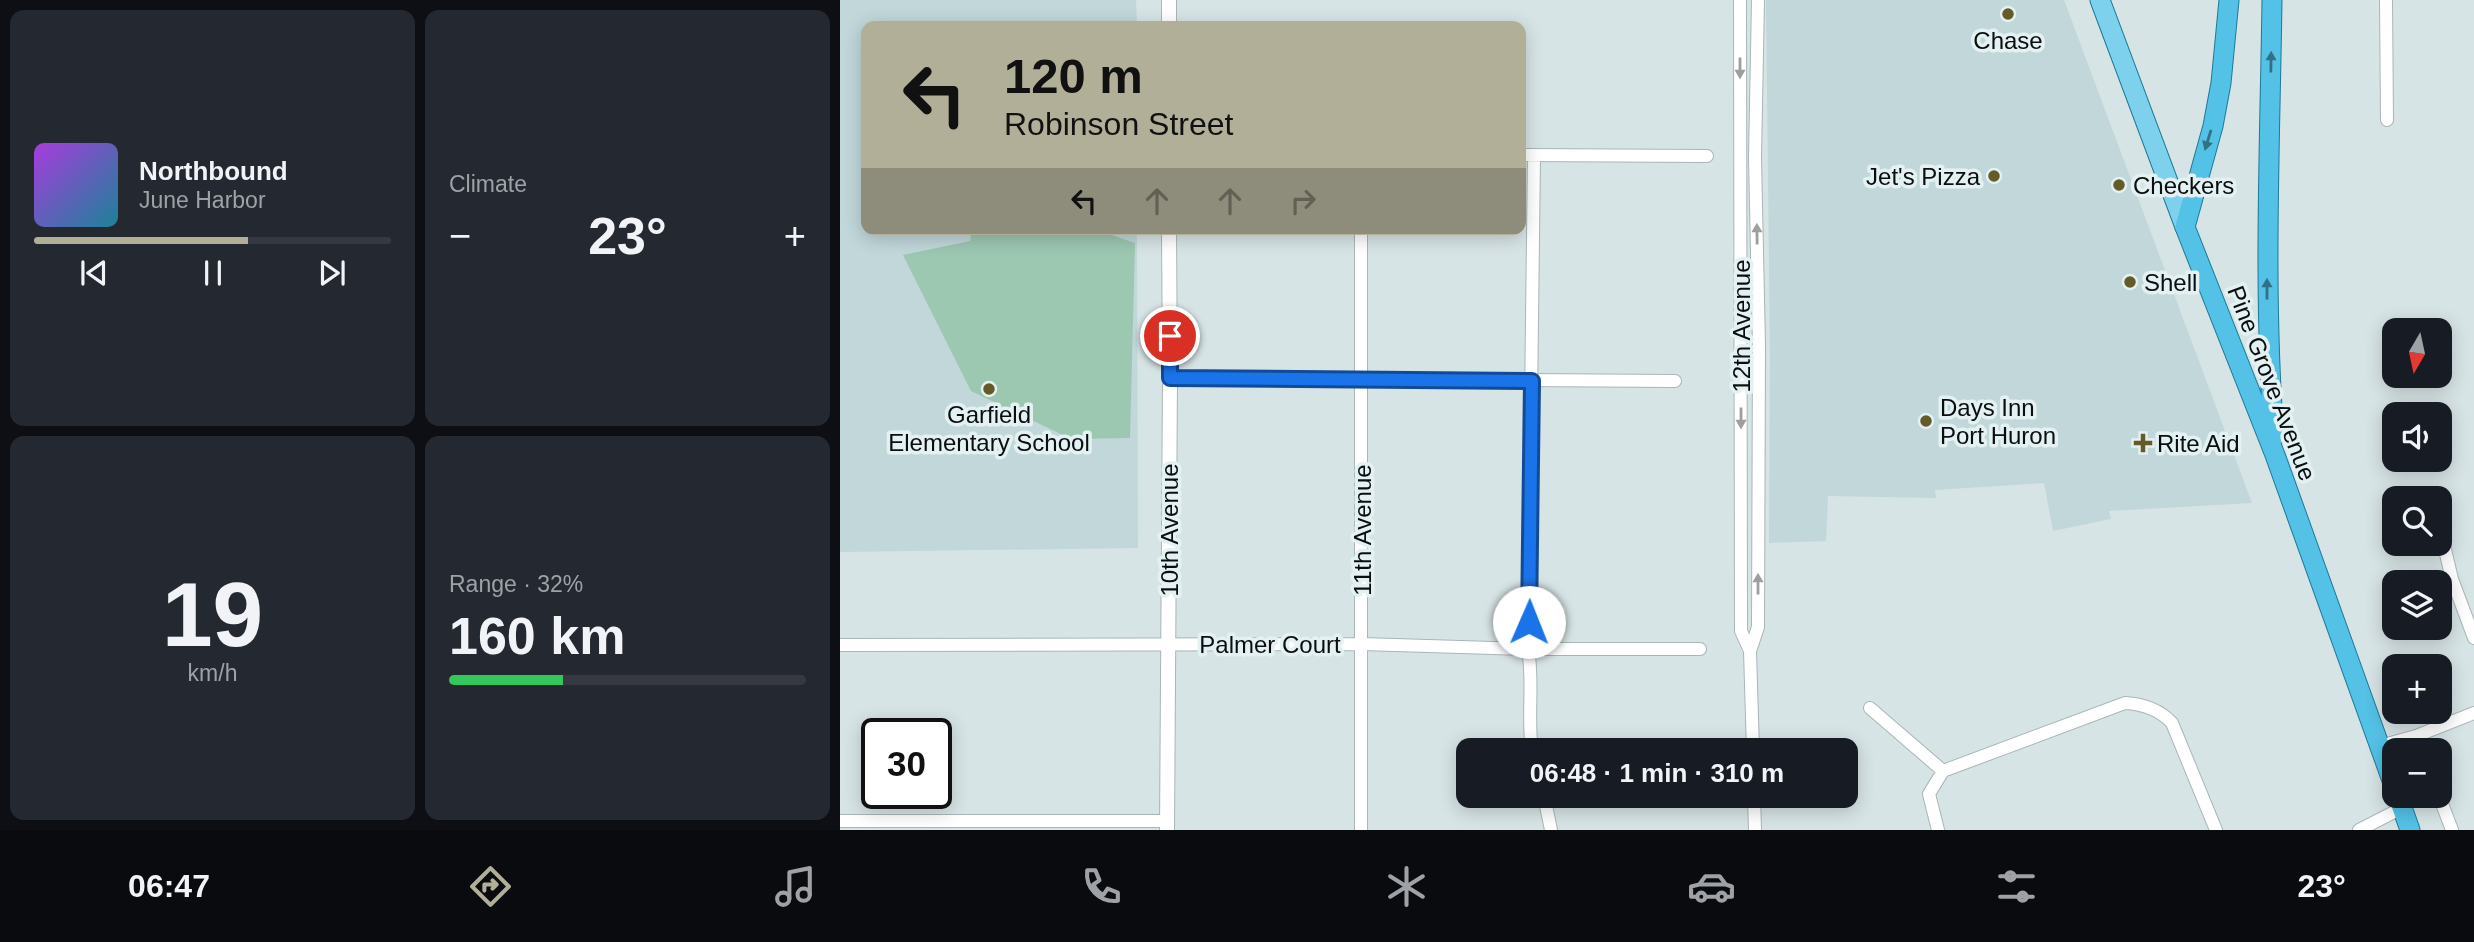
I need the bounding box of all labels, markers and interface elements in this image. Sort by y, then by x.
marker: Chase [2000,6,2016,22]
place label: Chase [1973,27,2043,54]
icon: left [889,49,980,140]
text: 120 m [1004,49,1143,103]
one-way arrow [2265,50,2277,72]
one-way arrow [1734,57,1746,79]
text: Robinson Street [1004,106,1233,142]
one-way arrow [2203,130,2213,151]
text: Northbound [139,156,288,186]
place label: Jet's Pizza [1866,163,1981,190]
marker: Jet's Pizza [1986,168,2002,184]
text: Climate [449,171,527,197]
place label: Checkers [2133,172,2234,199]
marker: Checkers [2111,177,2127,193]
icon: left [1065,182,1103,220]
icon: ahead [1138,182,1176,220]
icon: ahead [1211,182,1249,220]
icon: right [1284,182,1322,220]
text: June Harbor [139,187,266,213]
text: 23° [588,207,667,265]
text: − [449,215,471,257]
text: + [784,215,806,257]
one-way arrow [1751,222,1763,244]
icon: previous [75,254,113,292]
icon: pause [194,254,232,292]
icon: next [313,254,351,292]
street label: 12th Avenue [1728,259,1755,393]
place label: Shell [2144,269,2197,296]
marker: Shell [2122,274,2138,290]
one-way arrow [2261,278,2273,300]
street label: Pine Grove Avenue [2222,282,2322,484]
pin [1140,306,1200,366]
icon: arrive [1151,317,1189,355]
north arrow [2382,318,2452,388]
map controls [2382,318,2452,808]
marker: Garfield Elementary School [981,381,997,397]
place label: Days Inn Port Huron [1940,394,2056,449]
place label: Garfield Elementary School [888,401,1090,456]
button: sound [2382,402,2452,472]
one-way arrow [1735,407,1747,429]
marker: Days Inn Port Huron [1918,413,1934,429]
place label: Rite Aid [2157,430,2240,457]
marker: Rite Aid [2135,435,2151,451]
street label: 10th Avenue [1156,463,1183,597]
street label: 11th Avenue [1349,464,1376,596]
button: search [2382,486,2452,556]
text: 19 [162,564,263,665]
button: layers [2382,570,2452,640]
text: Range · 32% [449,571,583,597]
one-way arrow [1752,572,1764,594]
position arrow [1492,585,1566,659]
text: 160 km [449,607,625,665]
street label: Palmer Court [1199,631,1341,658]
button: + [2382,654,2452,724]
text: km/h [188,660,237,686]
speed limit sign: 30 [861,718,952,809]
button: − [2382,738,2452,808]
text: 06:48 · 1 min · 310 m [1530,758,1784,788]
icon: directions [466,862,515,911]
icon: music [771,862,820,911]
icon: phone [1077,862,1126,911]
icon: climate [1382,862,1431,911]
icon: car [1687,862,1736,911]
icon: filters [1992,862,2041,911]
text: 06:47 [128,868,210,904]
text: 23° [2297,868,2346,904]

